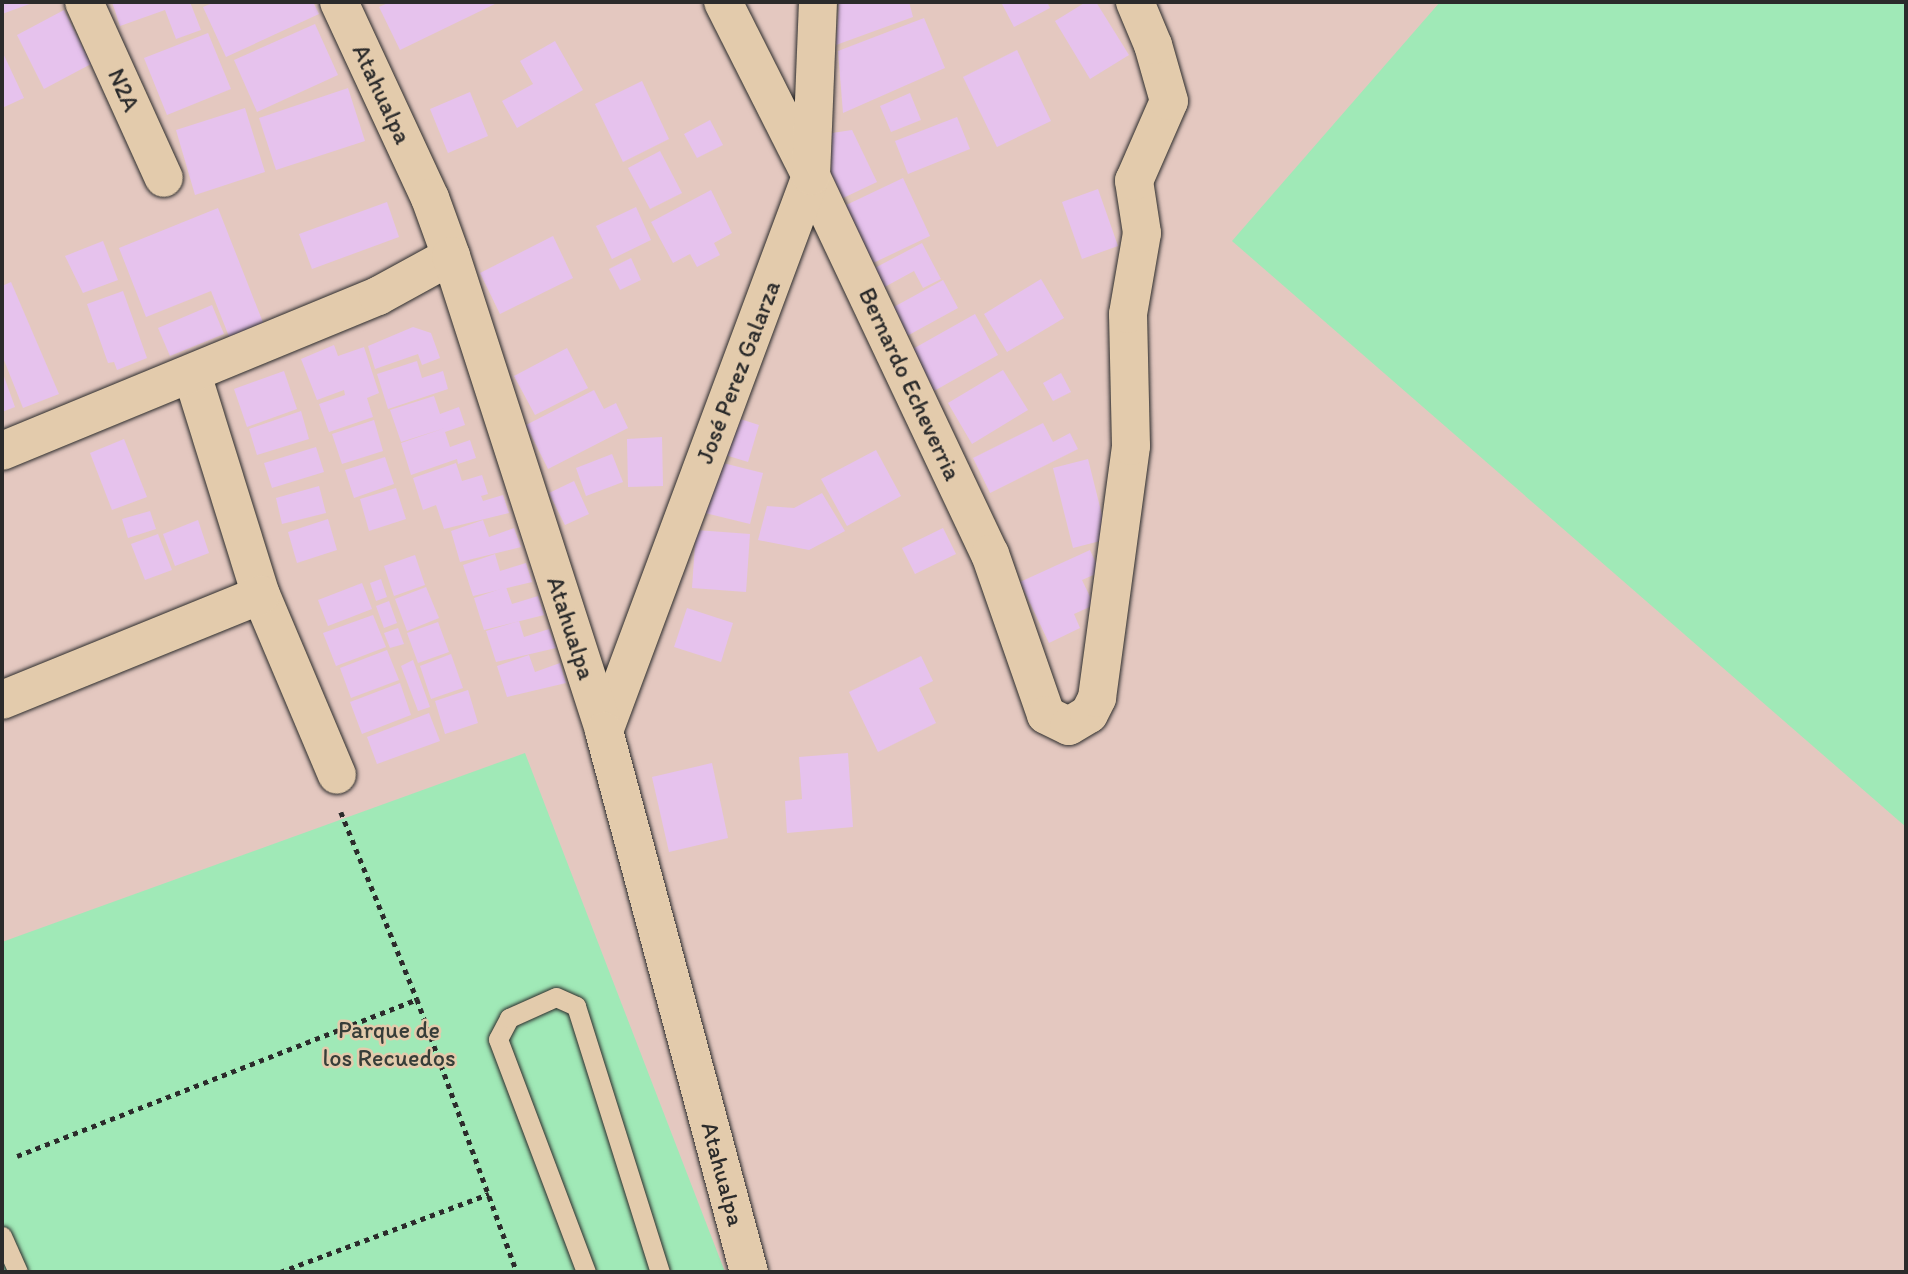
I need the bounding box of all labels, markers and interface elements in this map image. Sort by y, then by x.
street label: Atahualpa [346,40,418,148]
street label: N2A [102,64,146,116]
street label: José Perez Galarza [690,277,786,467]
street label: Bernardo Echeverria [853,283,967,485]
street label: Atahualpa [541,573,601,683]
park label: Parque de los Recuedos [323,1016,455,1072]
street label: Atahualpa [695,1119,751,1229]

